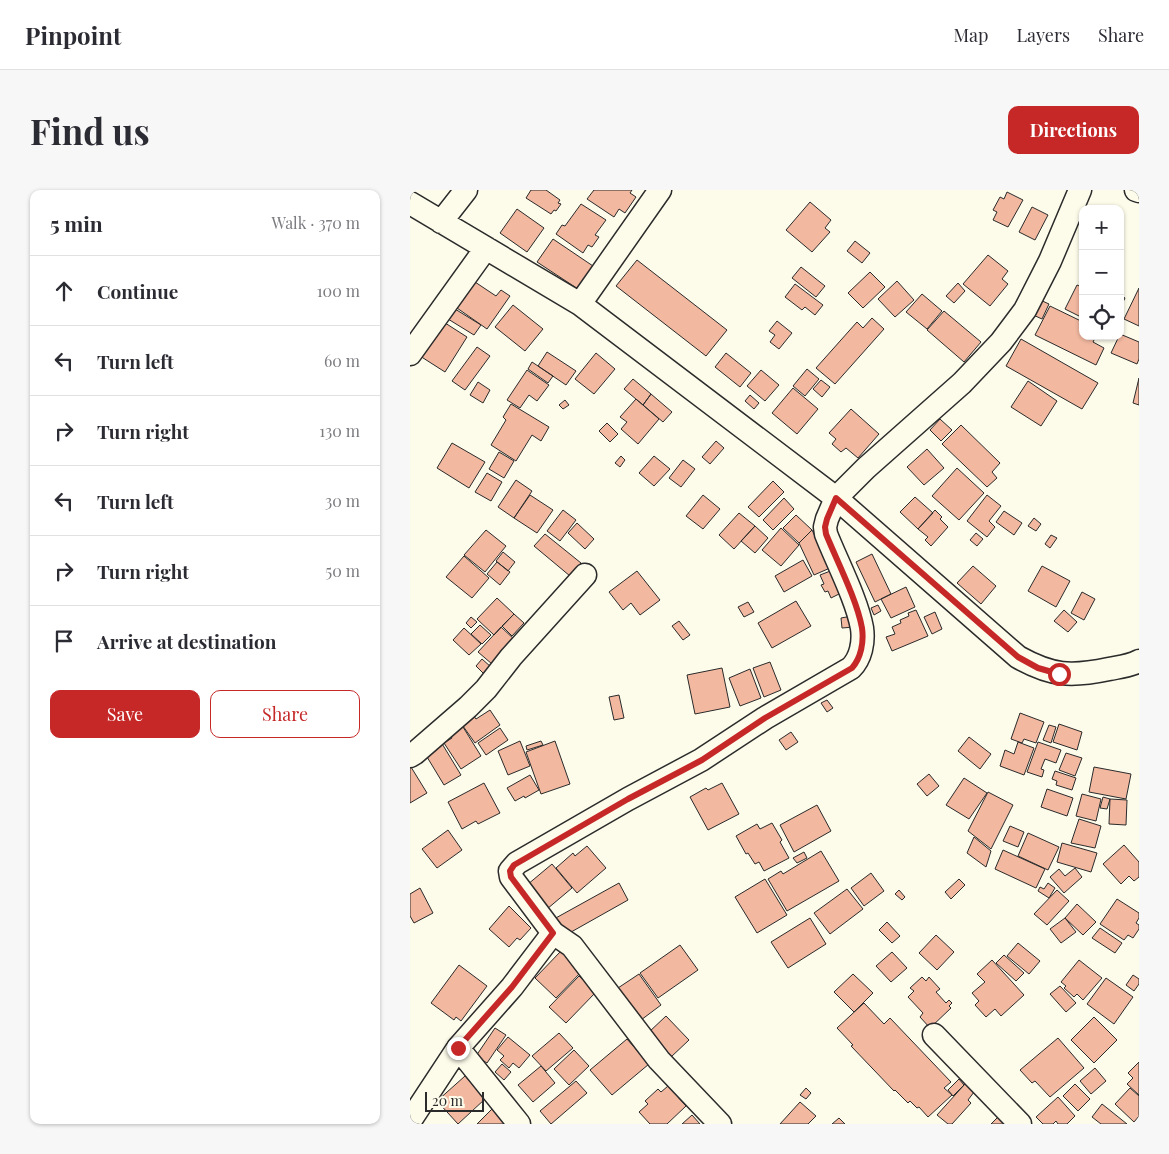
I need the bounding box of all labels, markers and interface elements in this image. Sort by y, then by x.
text: Pinpoint [25,19,121,51]
text: Map [953,23,988,47]
text: Layers [1016,23,1070,47]
text: Share [1098,23,1144,47]
button: Directions [1008,106,1139,154]
text: Find us [30,107,150,154]
map controls [1079,205,1124,340]
button: + [1079,205,1124,250]
text: 5 min [50,209,103,237]
text: Walk · 370 m [271,212,360,233]
button: − [1079,250,1124,295]
icon: ahead [50,277,78,305]
text: Continue [97,278,178,304]
text: 100 m [317,280,360,301]
button: locate [1079,295,1124,340]
icon: left [50,347,78,375]
text: Turn left [97,348,174,374]
text: 60 m [324,350,360,371]
icon: right [50,417,78,445]
text: Turn right [97,418,189,444]
text: 130 m [319,420,360,441]
icon: left [50,487,78,515]
text: Turn left [97,488,174,514]
text: 30 m [325,490,360,511]
icon: right [50,557,78,585]
text: Turn right [97,558,189,584]
text: 50 m [326,560,360,581]
icon: arrive [50,627,78,655]
text: Arrive at destination [97,628,277,654]
route start [1048,663,1071,686]
button: Save [50,690,200,738]
button: Share [210,690,360,738]
route end [447,1037,470,1060]
scale bar [425,1089,484,1112]
text: 20 m [432,1091,463,1110]

